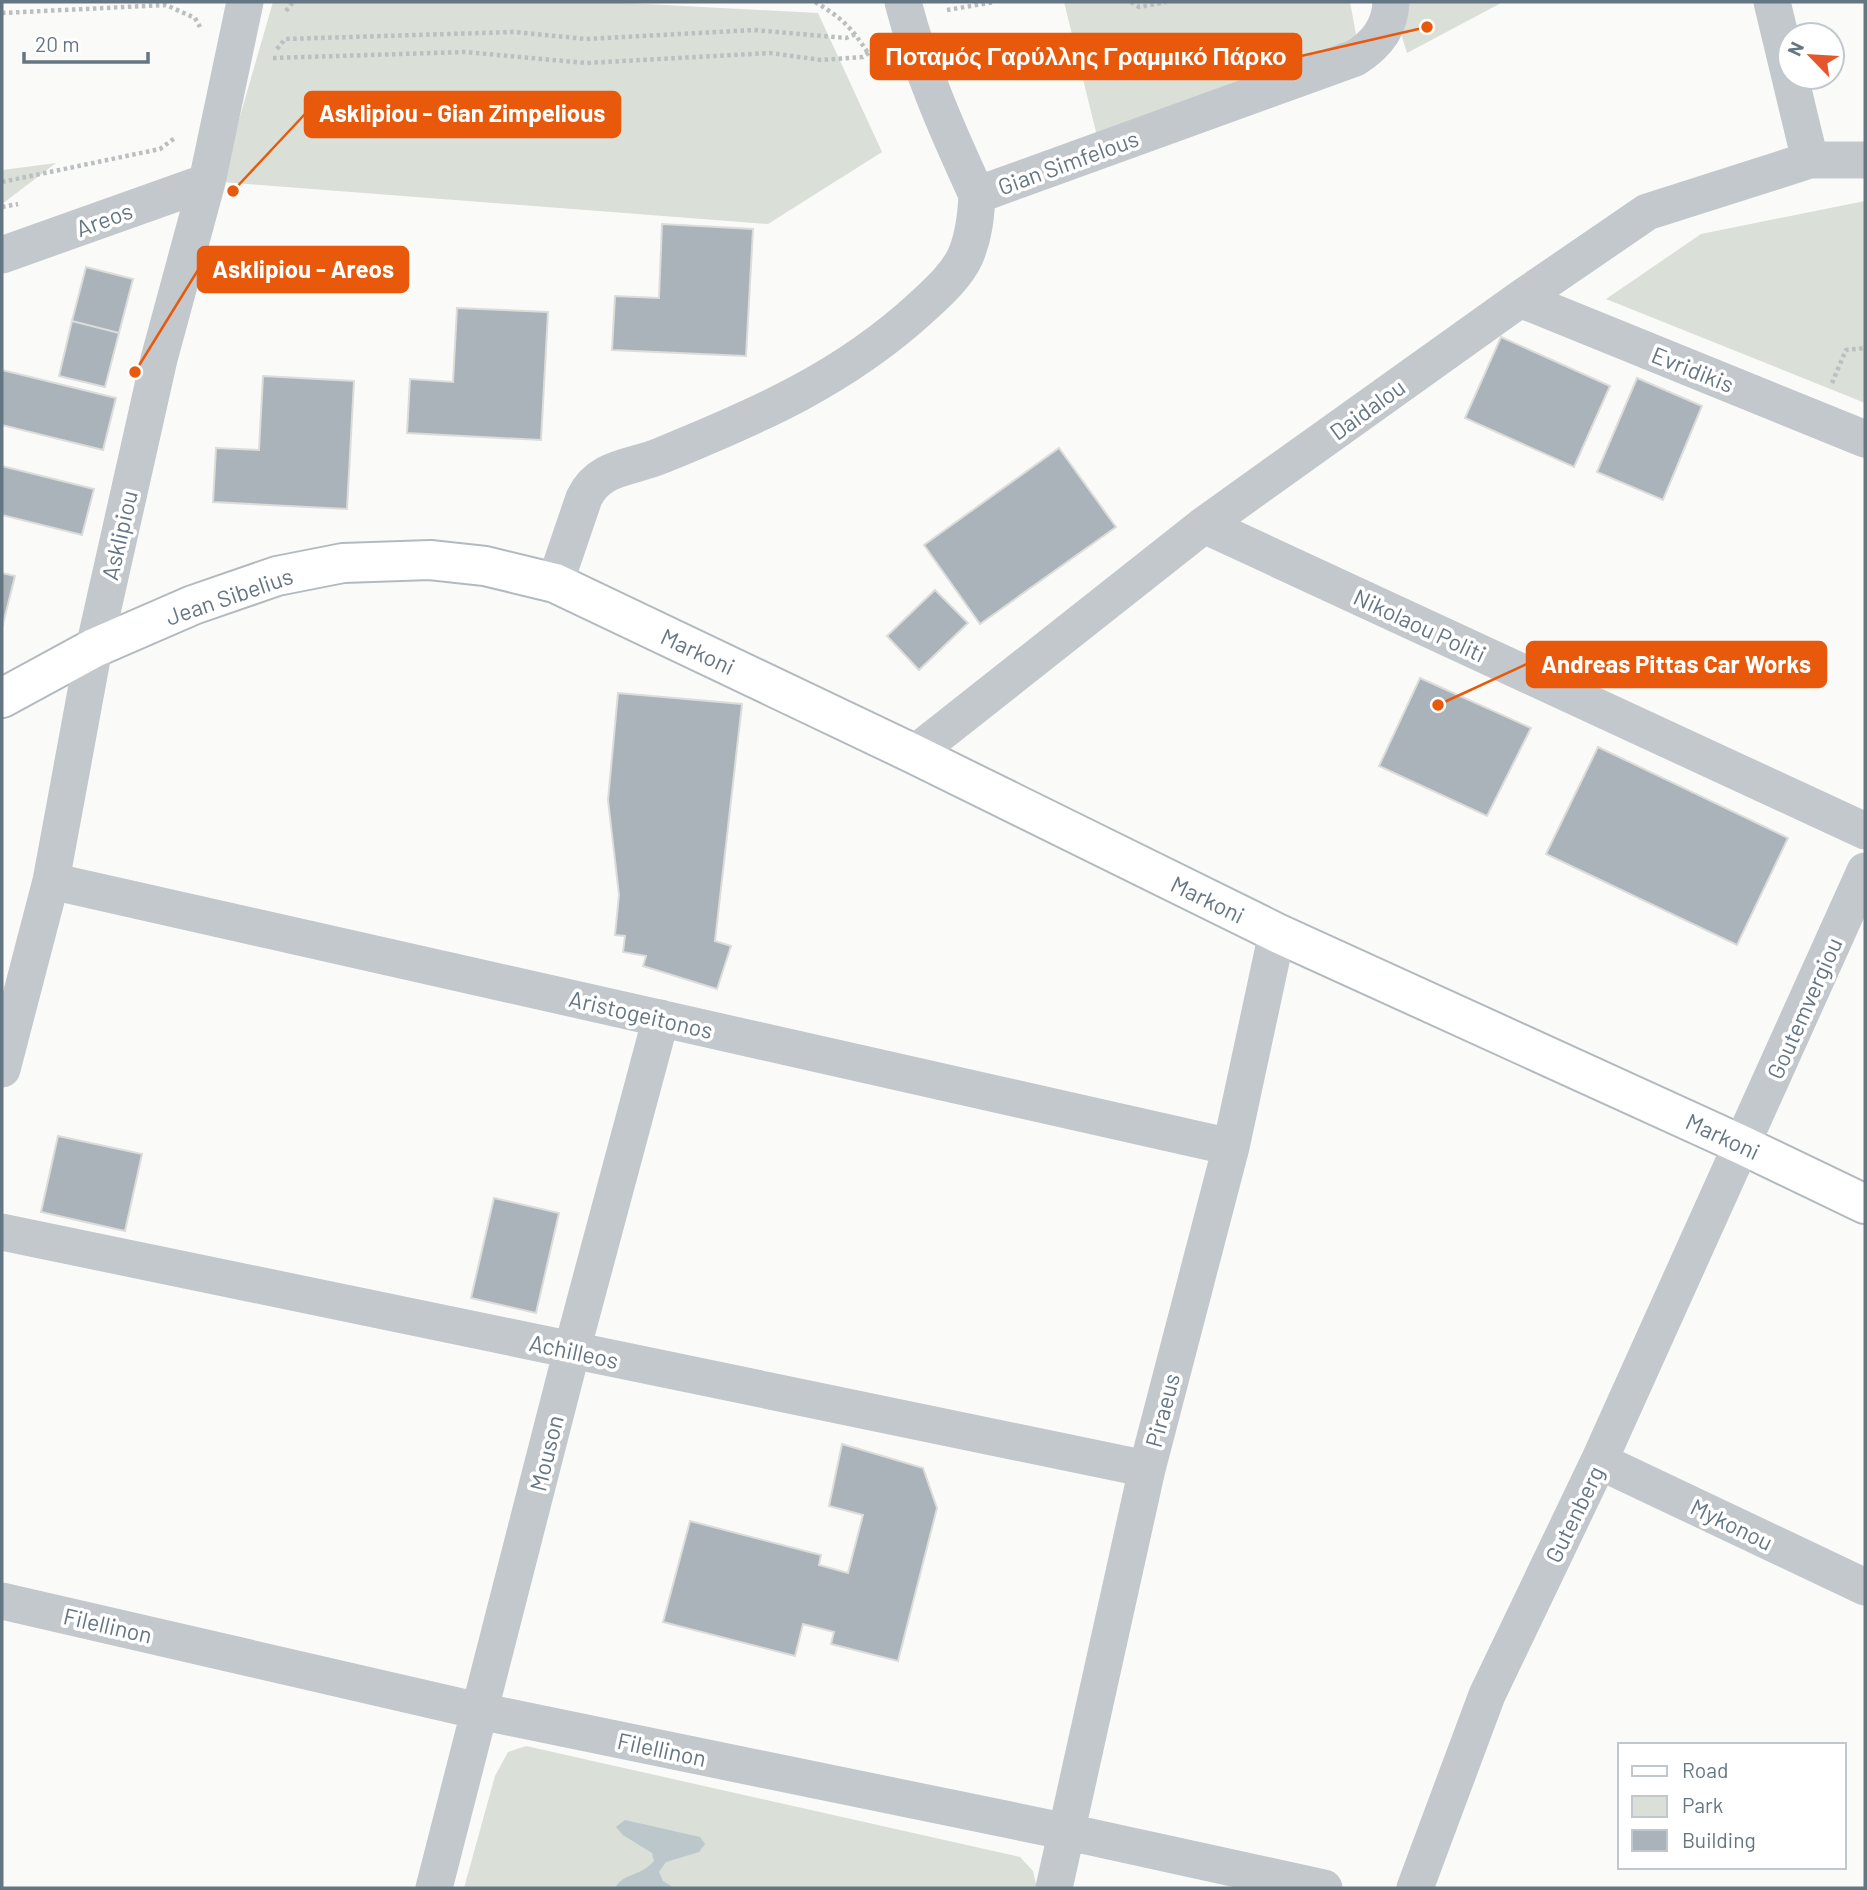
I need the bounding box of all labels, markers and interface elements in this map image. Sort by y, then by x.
scale bar [24,21,149,65]
north arrow [1776,21,1846,91]
text: 20 m [35,31,80,56]
callout: Ποταμός Γαρύλλης Γραμμικό Πάρκο [871,34,1301,79]
text: N [1782,38,1808,59]
text: Ποταμός Γαρύλλης Γραμμικό Πάρκο [885,41,1287,70]
callout: Asklipiou - Gian Zimpelious [305,92,620,137]
text: Asklipiou - Gian Zimpelious [319,98,605,127]
street label: Gian Simfelous [994,124,1142,200]
street label: Areos [72,196,136,242]
callout: Asklipiou - Areos [198,247,408,292]
text: Asklipiou - Areos [212,254,394,283]
street label: Evridikis [1648,340,1738,398]
street label: Daidalou [1324,372,1410,446]
street label: Asklipiou [95,487,143,583]
street label: Jean Sibelius [162,561,296,631]
street label: Nikolaou Politi [1349,582,1491,668]
street label: Markoni [657,622,739,680]
callout: Andreas Pittas Car Works [1527,642,1826,687]
text: Andreas Pittas Car Works [1541,649,1811,678]
street label: Markoni [1167,869,1249,929]
street label: Goutemvergiou [1760,933,1848,1083]
street label: Aristogeitonos [566,984,716,1044]
street label: Markoni [1682,1107,1764,1165]
street label: Achilleos [527,1328,621,1374]
street label: Piraeus [1139,1370,1185,1450]
street label: Mouson [523,1412,569,1494]
street label: Gutenberg [1539,1461,1609,1567]
street label: Mykonou [1686,1492,1778,1556]
street label: Filellinon [61,1601,155,1649]
street label: Filellinon [615,1726,709,1772]
legend [1618,1743,1846,1869]
text: Road [1682,1757,1728,1782]
text: Park [1682,1792,1723,1817]
text: Building [1682,1827,1756,1852]

